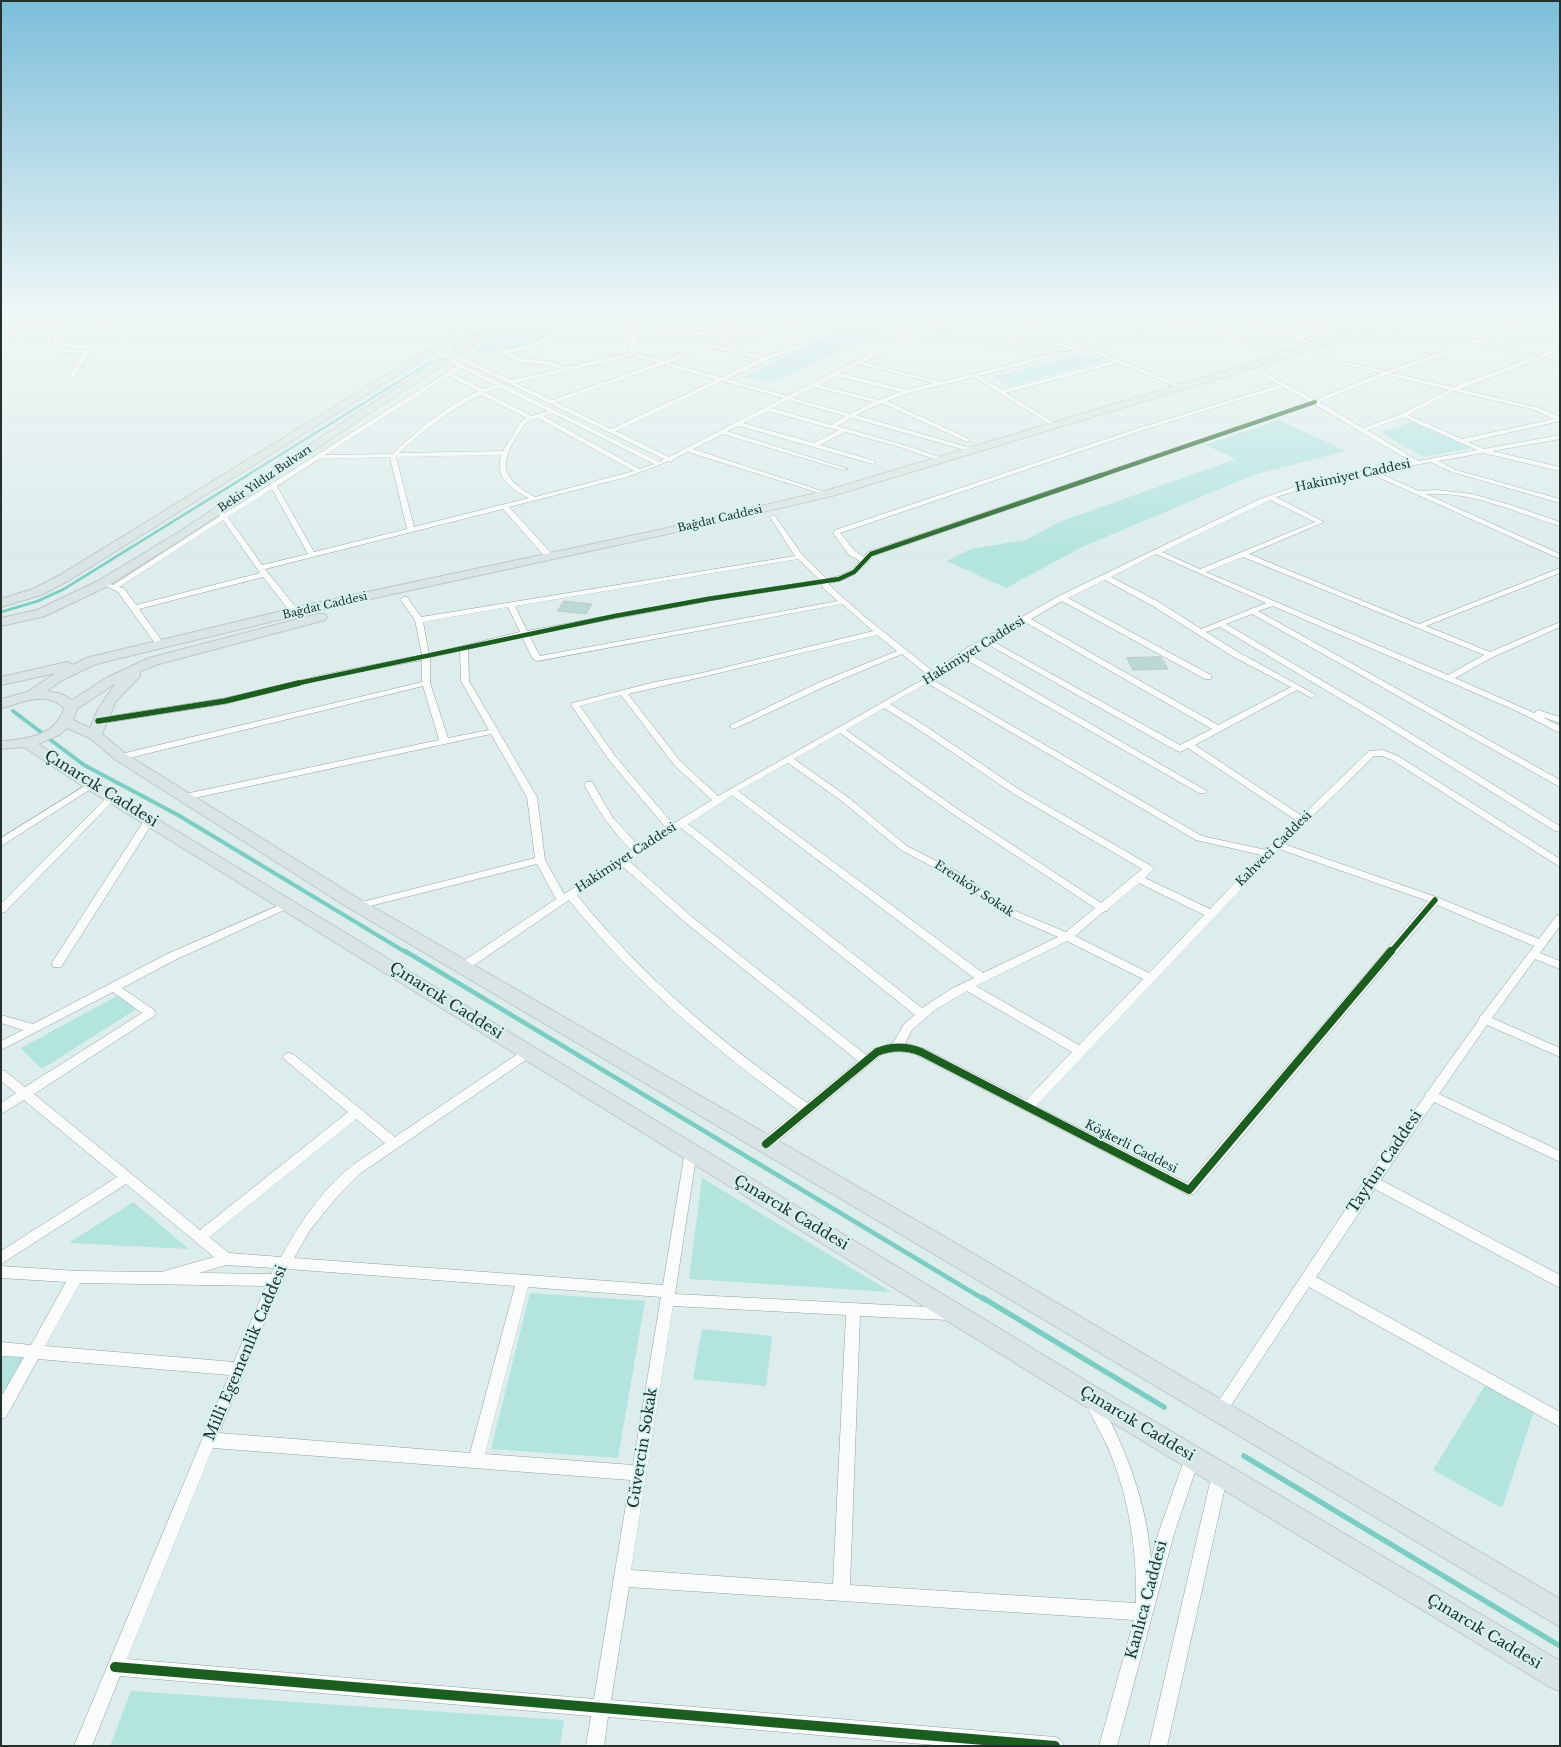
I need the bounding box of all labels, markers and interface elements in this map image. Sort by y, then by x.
street label: Bekir Yıldız Bulvarı [216,443,314,515]
street label: Hakimiyet Caddesi [1294,457,1412,495]
street label: Bağdat Caddesi [676,503,764,535]
street label: Bağdat Caddesi [281,590,369,622]
street label: Hakimiyet Caddesi [920,614,1028,688]
street label: Çınarcık Caddesi [41,747,161,831]
street label: Kahveci Caddesi [1233,808,1315,890]
street label: Hakimiyet Caddesi [573,820,679,896]
street label: Erenköy Sokak [931,858,1017,920]
street label: Çınarcık Caddesi [386,959,506,1043]
street label: Tayfun Caddesi [1344,1107,1426,1217]
street label: Köşkerli Caddesi [1082,1117,1180,1177]
street label: Çınarcık Caddesi [730,1172,852,1254]
street label: Milli Egemenlik Caddesi [201,1263,291,1443]
street label: Çınarcık Caddesi [1076,1383,1198,1465]
street label: Güvercin Sokak [625,1387,661,1509]
street label: Kanlıca Caddesi [1123,1539,1171,1661]
street label: Çınarcık Caddesi [1423,1591,1545,1673]

